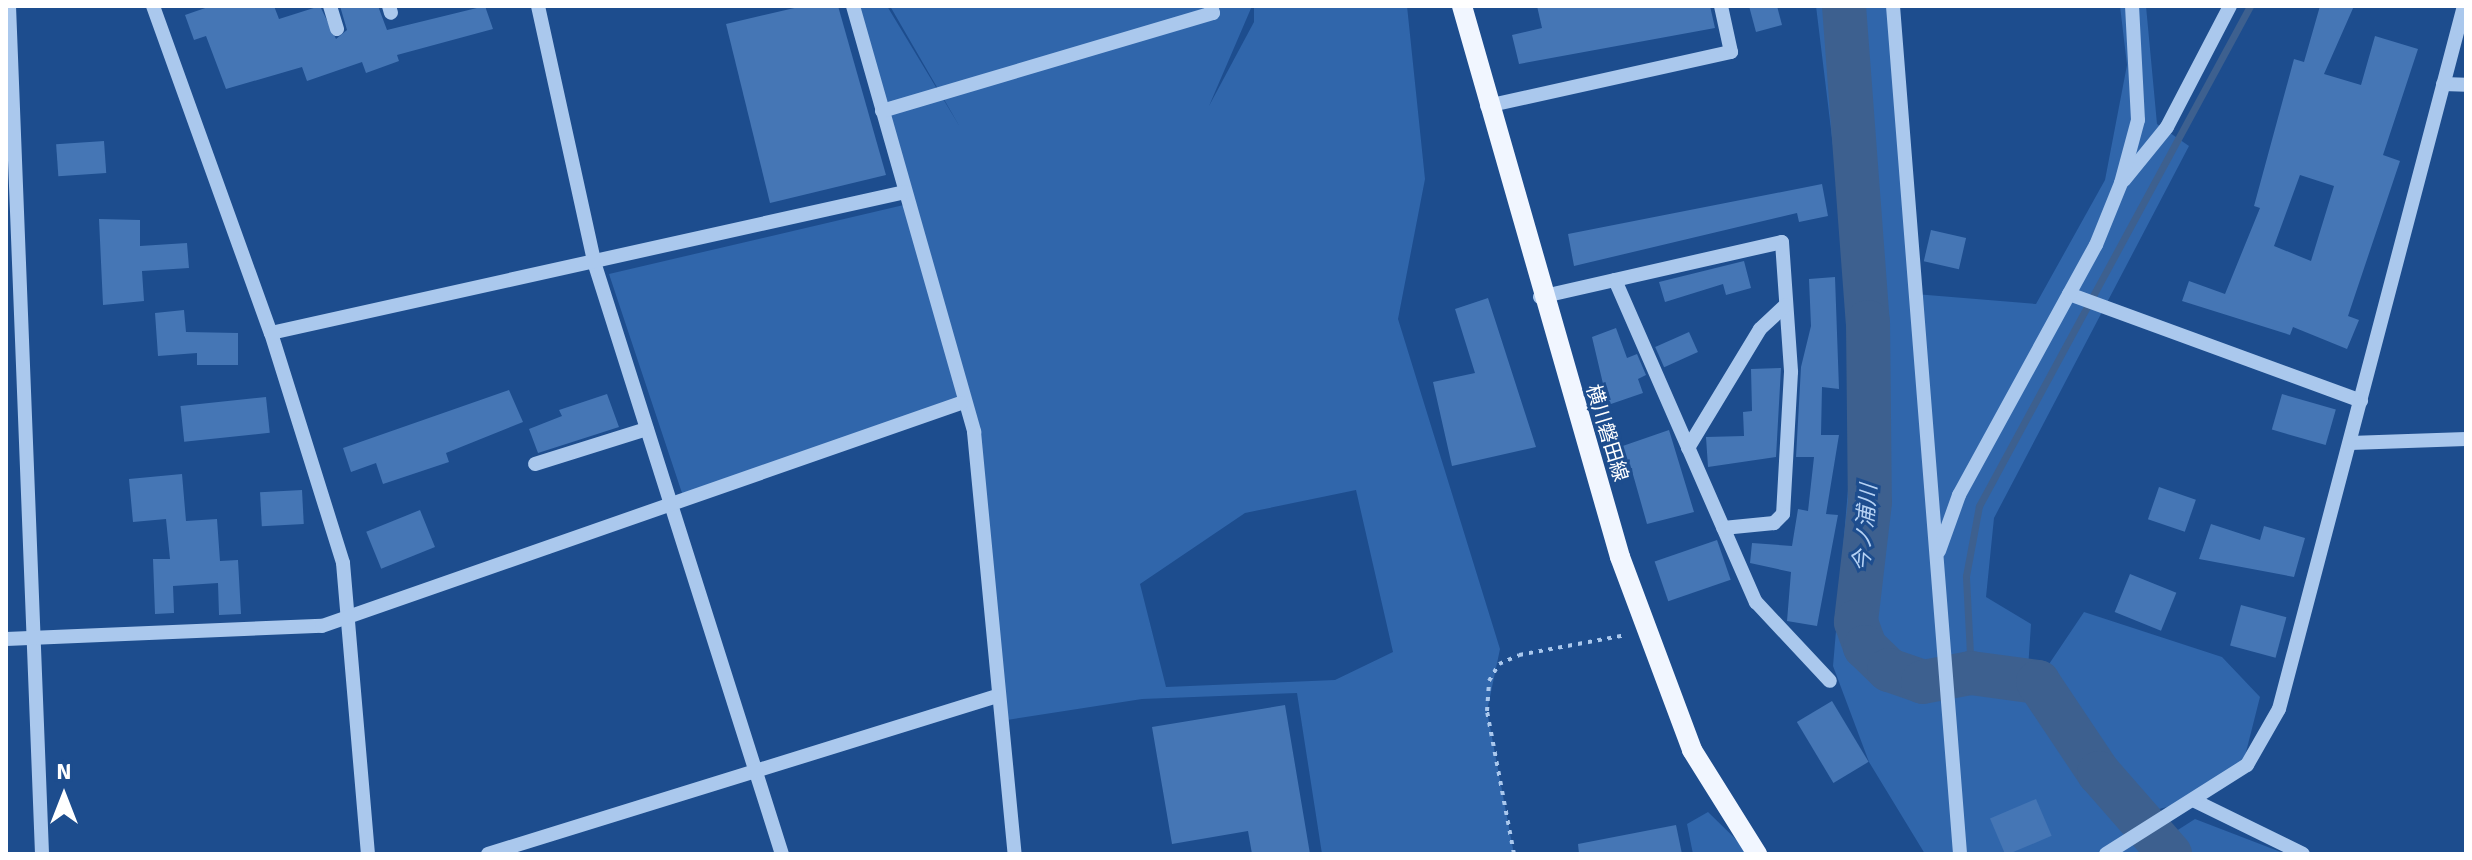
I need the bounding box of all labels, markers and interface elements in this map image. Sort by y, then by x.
street label: 横川磐田線 [1581,382,1633,484]
water label: 今ノ浦川 [1848,483,1882,573]
north arrow [24,756,104,836]
text: N [56,758,72,785]

